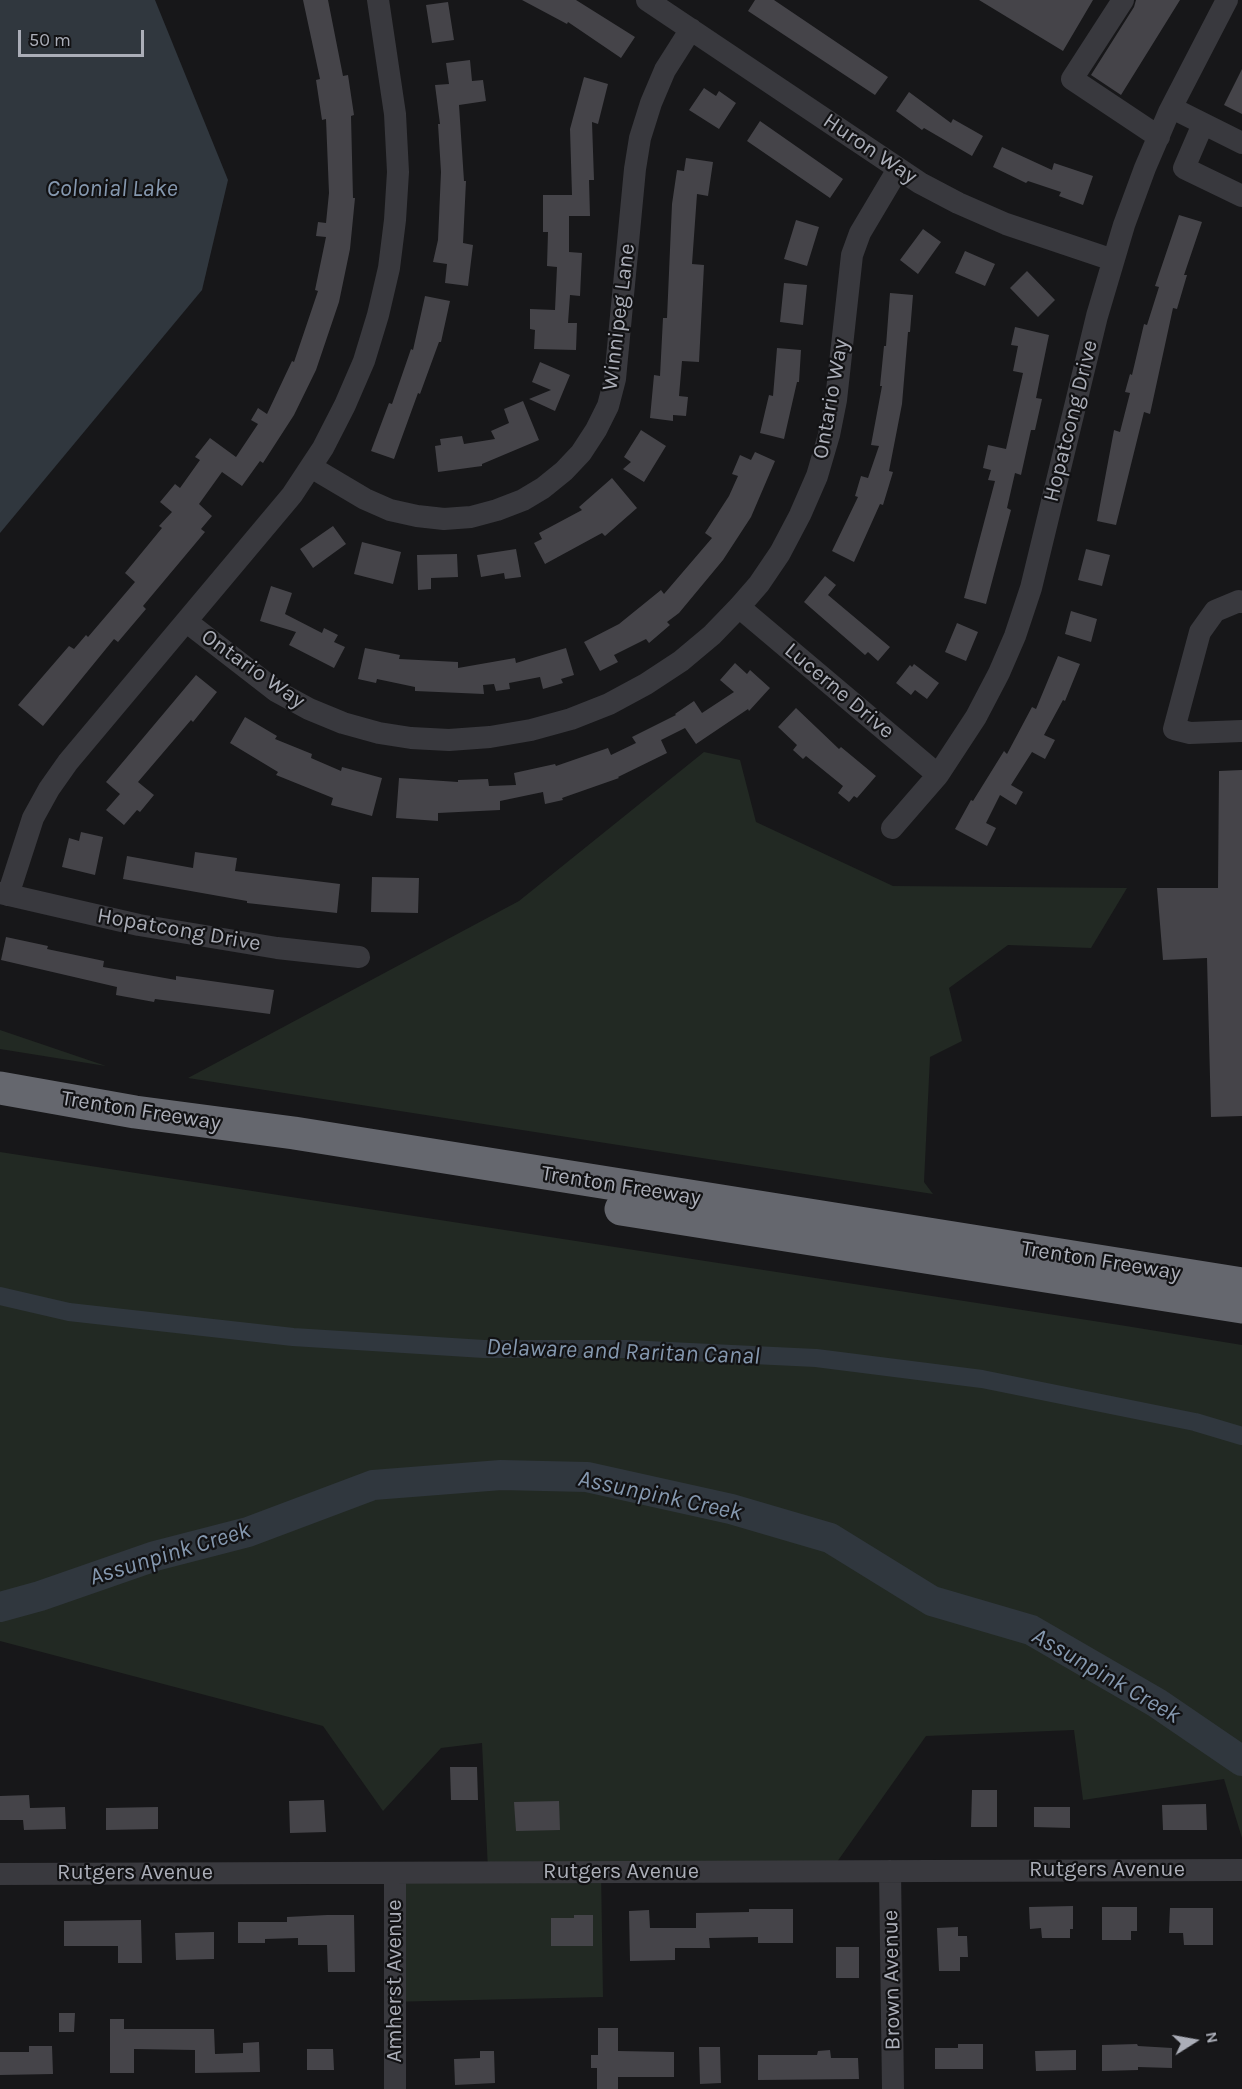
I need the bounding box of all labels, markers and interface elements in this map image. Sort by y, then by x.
scale bar [21,18,147,56]
text: 50 m [29,29,71,51]
street label: Huron Way [818,108,922,190]
water label: Colonial Lake [46,175,178,203]
street label: Winnipeg Lane [597,242,641,392]
street label: Ontario Way [808,337,854,461]
street label: Hopatcong Drive [1038,337,1104,505]
street label: Ontario Way [196,624,310,714]
street label: Lucerne Drive [779,637,899,745]
street label: Hopatcong Drive [95,903,263,957]
street label: Trenton Freeway [59,1085,223,1137]
street label: Trenton Freeway [539,1160,703,1212]
street label: Trenton Freeway [1019,1235,1183,1287]
water label: Delaware and Raritan Canal [486,1333,760,1371]
water label: Assunpink Creek [575,1465,745,1527]
water label: Assunpink Creek [86,1516,254,1592]
water label: Assunpink Creek [1027,1622,1185,1730]
street label: Rutgers Avenue [1029,1857,1185,1883]
street label: Rutgers Avenue [543,1859,699,1885]
street label: Rutgers Avenue [57,1860,213,1886]
street label: Amherst Avenue [382,1899,408,2063]
street label: Brown Avenue [878,1910,906,2050]
north arrow [1164,2011,1224,2071]
text: N [1202,2030,1223,2045]

